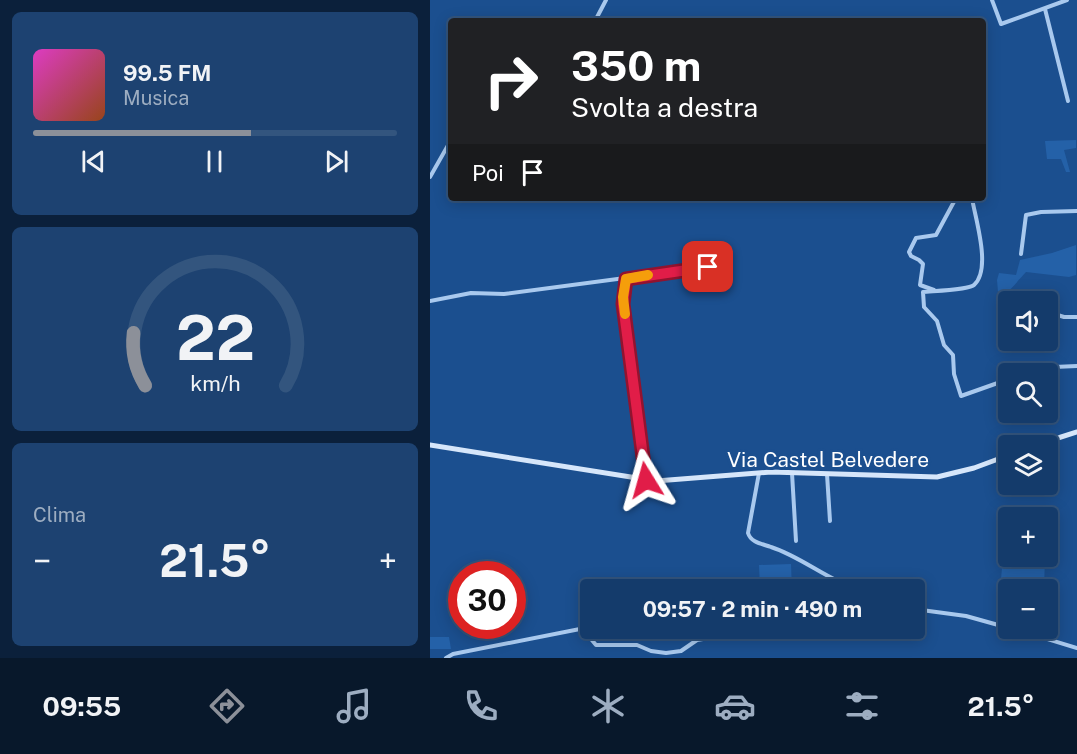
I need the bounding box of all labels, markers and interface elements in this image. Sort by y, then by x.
text: 350 m [571,41,701,90]
icon: right [472,42,550,120]
text: 99.5 FM [123,60,211,86]
text: Musica [123,86,189,110]
text: Svolta a destra [571,91,758,123]
icon: previous [77,145,110,178]
icon: pause [198,145,231,178]
icon: next [320,145,353,178]
icon: arrive [516,156,549,189]
text: Poi [472,160,504,186]
pin [682,241,733,292]
icon: arrive [691,250,724,283]
map controls [998,291,1058,639]
button: sound [998,291,1058,351]
text: 22 [175,301,255,374]
button: search [998,363,1058,423]
text: km/h [190,371,240,396]
button: layers [998,435,1058,495]
street label: Via Castel Belvedere [727,447,929,472]
position arrow [614,448,678,512]
text: Clima [33,503,86,527]
button: + [998,507,1058,567]
text: 21.5° [159,534,271,587]
text: − [33,542,51,580]
text: + [379,542,397,580]
speed limit sign: 30 [448,561,526,639]
button: − [998,579,1058,639]
text: 09:57 · 2 min · 490 m [643,596,862,622]
icon: directions [206,685,248,727]
icon: music [333,685,375,727]
icon: phone [460,685,502,727]
icon: climate [587,685,629,727]
icon: car [714,685,756,727]
icon: filters [841,685,883,727]
text: 09:55 [42,690,121,722]
text: 21.5° [968,690,1035,722]

